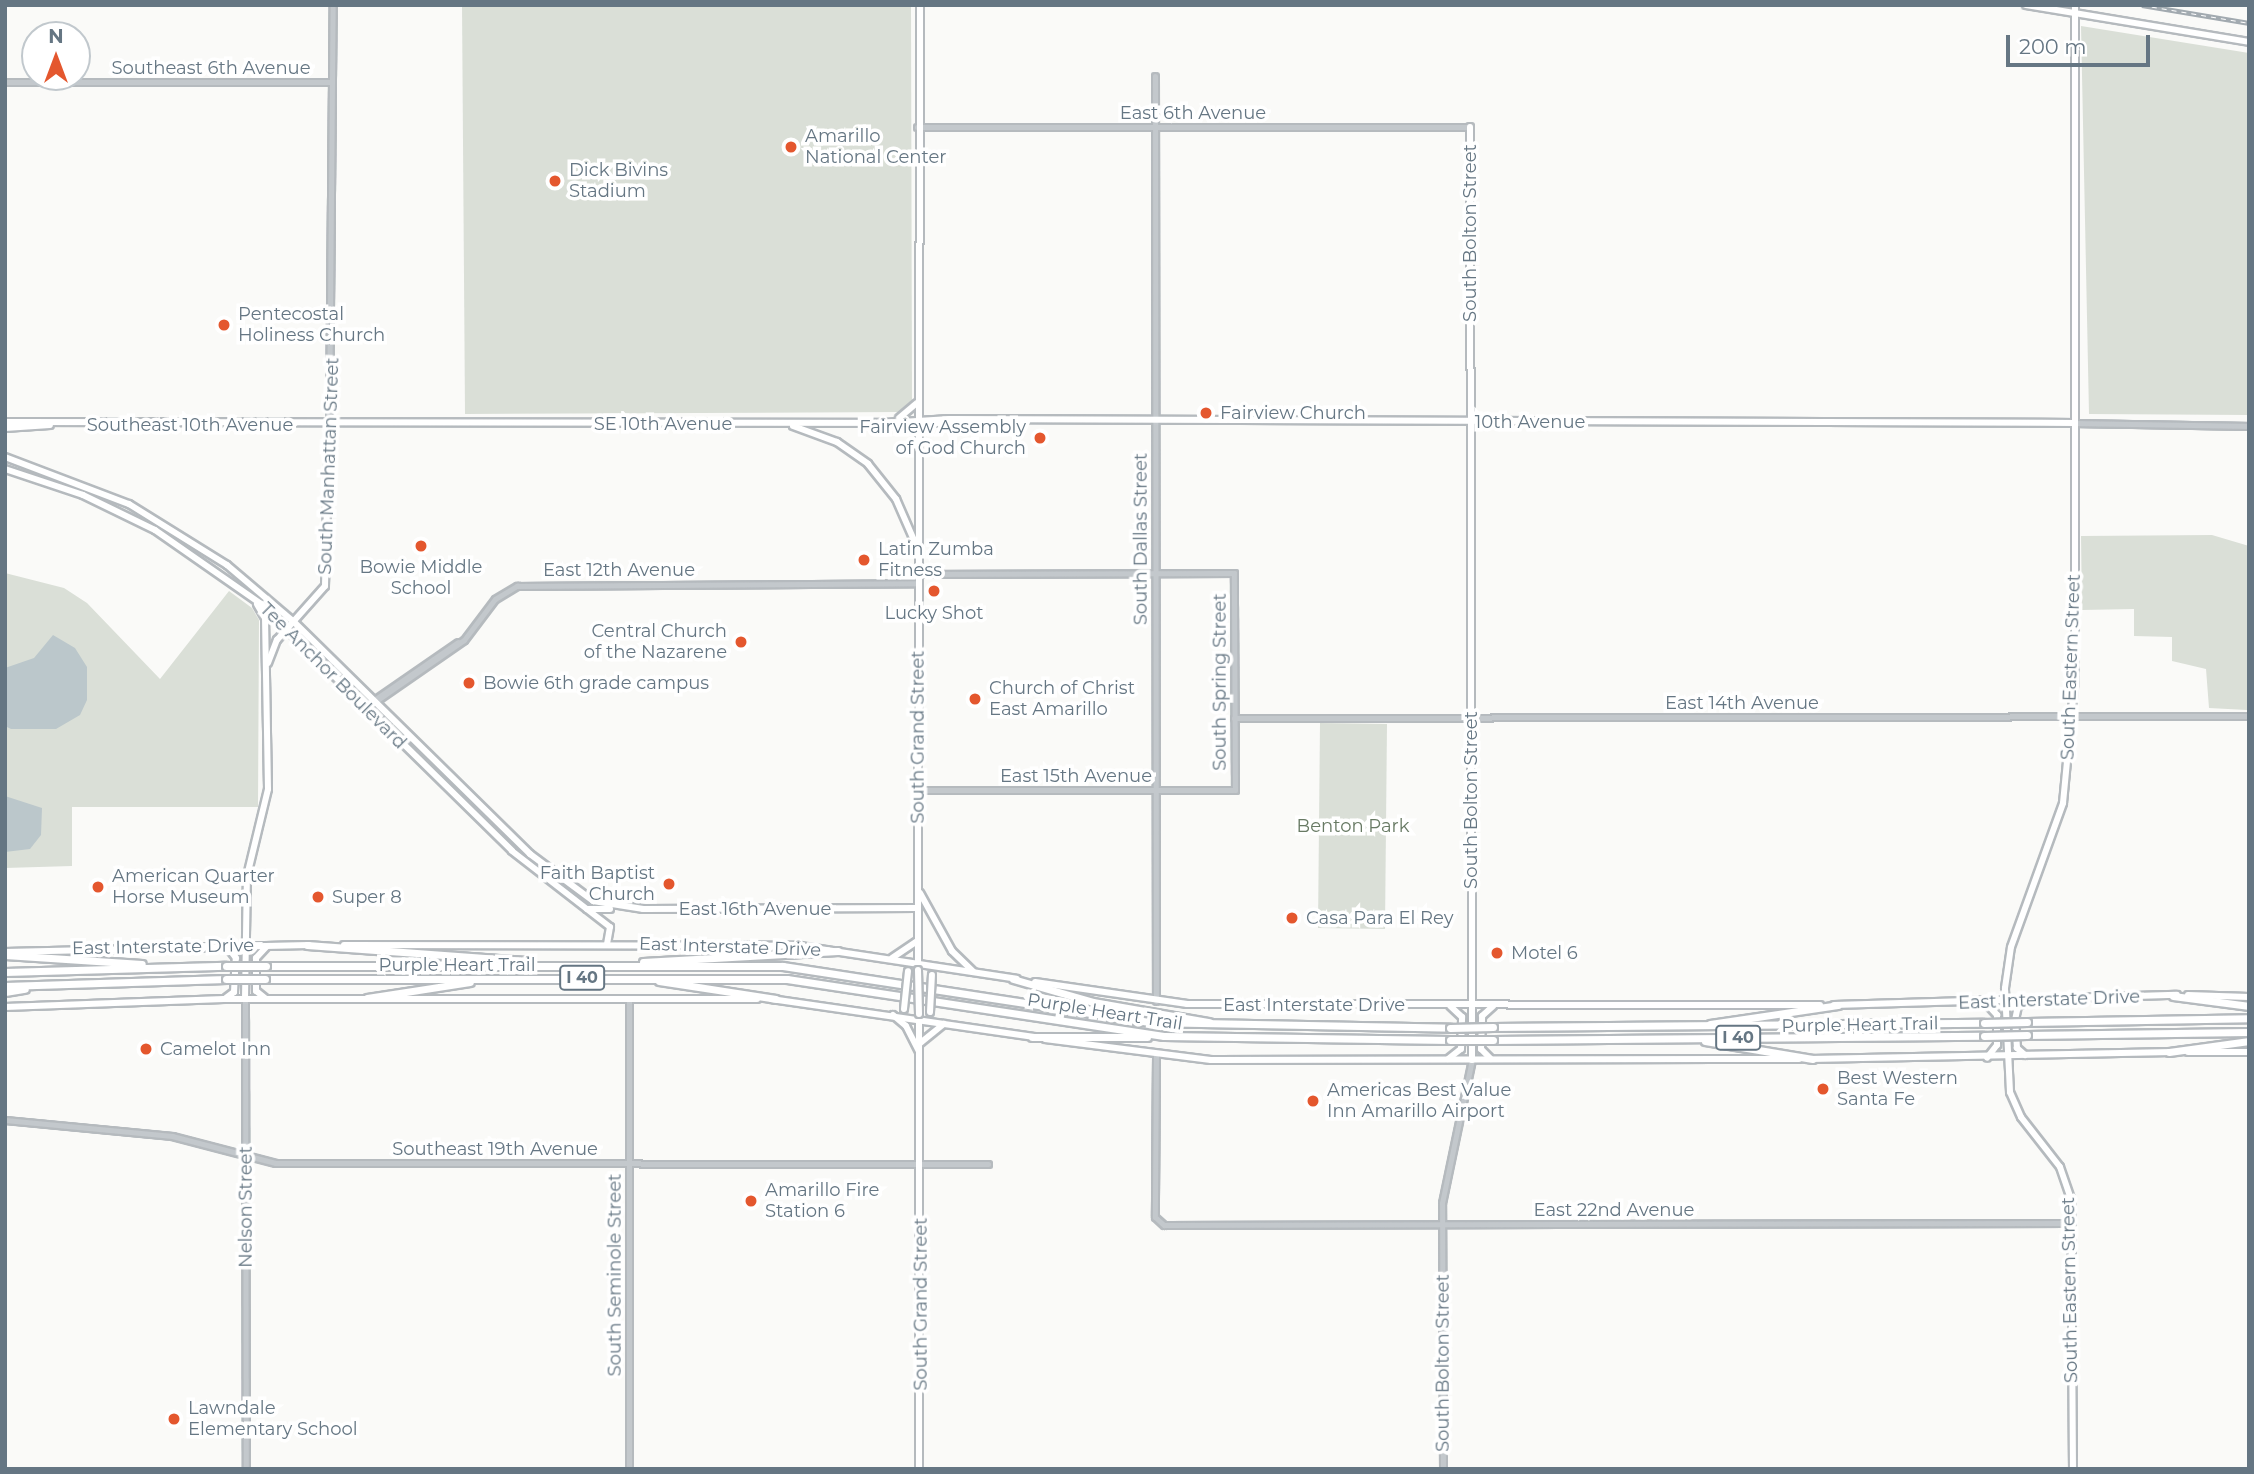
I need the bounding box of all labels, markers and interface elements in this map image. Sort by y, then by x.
north arrow [21,21,91,91]
scale bar [2009,21,2152,65]
text: N [48,25,64,48]
text: 200 m [2019,34,2086,59]
street label: Southeast 6th Avenue [111,57,311,79]
street label: East 6th Avenue [1120,102,1266,124]
place label: Amarillo National Center [805,126,946,168]
marker: Amarillo National Center [783,139,799,155]
street label: South Bolton Street [1459,144,1481,322]
place label: Dick Bivins Stadium [569,160,668,202]
marker: Dick Bivins Stadium [547,173,563,189]
place label: Pentecostal Holiness Church [238,304,385,346]
marker: Pentecostal Holiness Church [216,317,232,333]
street label: South Manhattan Street [314,357,344,575]
place label: Fairview Church [1220,402,1366,424]
marker: Fairview Church [1198,405,1214,421]
street label: 10th Avenue [1475,411,1585,433]
street label: SE 10th Avenue [594,413,732,435]
street label: Southeast 10th Avenue [87,414,293,436]
place label: Fairview Assembly of God Church [859,417,1026,460]
marker: Fairview Assembly of God Church [1032,430,1048,446]
street label: South Dallas Street [1130,453,1152,625]
marker: Bowie Middle School [413,538,429,554]
place label: Latin Zumba Fitness [878,539,994,582]
marker: Latin Zumba Fitness [856,552,872,568]
place label: Bowie Middle School [360,557,482,600]
street label: East 12th Avenue [543,559,695,581]
street label: South Eastern Street [2057,574,2085,760]
marker: Lucky Shot [926,583,942,599]
street label: South Spring Street [1209,593,1231,771]
street label: Tee Anchor Boulevard [255,598,411,754]
place label: Lucky Shot [884,602,984,624]
place label: Central Church of the Nazarene [584,621,727,664]
marker: Central Church of the Nazarene [733,634,749,650]
street label: South Grand Street [907,650,929,824]
place label: Bowie 6th grade campus [483,672,709,694]
marker: Bowie 6th grade campus [461,675,477,691]
place label: Church of Christ East Amarillo [989,678,1135,720]
marker: Church of Christ East Amarillo [967,691,983,707]
street label: East 14th Avenue [1665,692,1819,714]
street label: South Bolton Street [1460,711,1482,889]
street label: East 15th Avenue [1000,765,1152,787]
park label: Benton Park [1297,815,1409,837]
place label: Faith Baptist Church [540,863,655,906]
place label: American Quarter Horse Museum [112,866,275,908]
marker: Faith Baptist Church [661,876,677,892]
marker: American Quarter Horse Museum [90,879,106,895]
place label: Super 8 [332,886,402,908]
marker: Super 8 [310,889,326,905]
street label: East 16th Avenue [679,898,831,920]
place label: Casa Para El Rey [1306,907,1454,929]
marker: Casa Para El Rey [1284,910,1300,926]
street label: East Interstate Drive [639,933,821,961]
street label: East Interstate Drive [72,935,254,959]
place label: Motel 6 [1511,942,1578,964]
marker: Motel 6 [1489,945,1505,961]
street label: Purple Heart Trail [379,954,535,976]
road number: I 40 [558,966,606,990]
street label: East Interstate Drive [1958,986,2140,1014]
street label: Purple Heart Trail [1026,989,1184,1035]
street label: East Interstate Drive [1223,994,1405,1016]
street label: Purple Heart Trail [1781,1013,1939,1037]
road number: I 40 [1714,1026,1762,1050]
place label: Camelot Inn [160,1038,271,1060]
marker: Camelot Inn [138,1041,154,1057]
place label: Best Western Santa Fe [1837,1068,1958,1110]
place label: Americas Best Value Inn Amarillo Airport [1327,1080,1511,1122]
marker: Best Western Santa Fe [1815,1081,1831,1097]
marker: Americas Best Value Inn Amarillo Airport [1305,1093,1321,1109]
street label: Southeast 19th Avenue [392,1138,598,1160]
street label: Nelson Street [235,1146,257,1268]
street label: South Seminole Street [604,1174,626,1376]
place label: Amarillo Fire Station 6 [765,1180,879,1222]
marker: Amarillo Fire Station 6 [743,1193,759,1209]
street label: South Eastern Street [2058,1197,2082,1383]
street label: East 22nd Avenue [1534,1199,1694,1221]
street label: South Grand Street [910,1217,932,1391]
street label: South Bolton Street [1432,1274,1454,1452]
place label: Lawndale Elementary School [188,1398,358,1440]
marker: Lawndale Elementary School [166,1411,182,1427]

